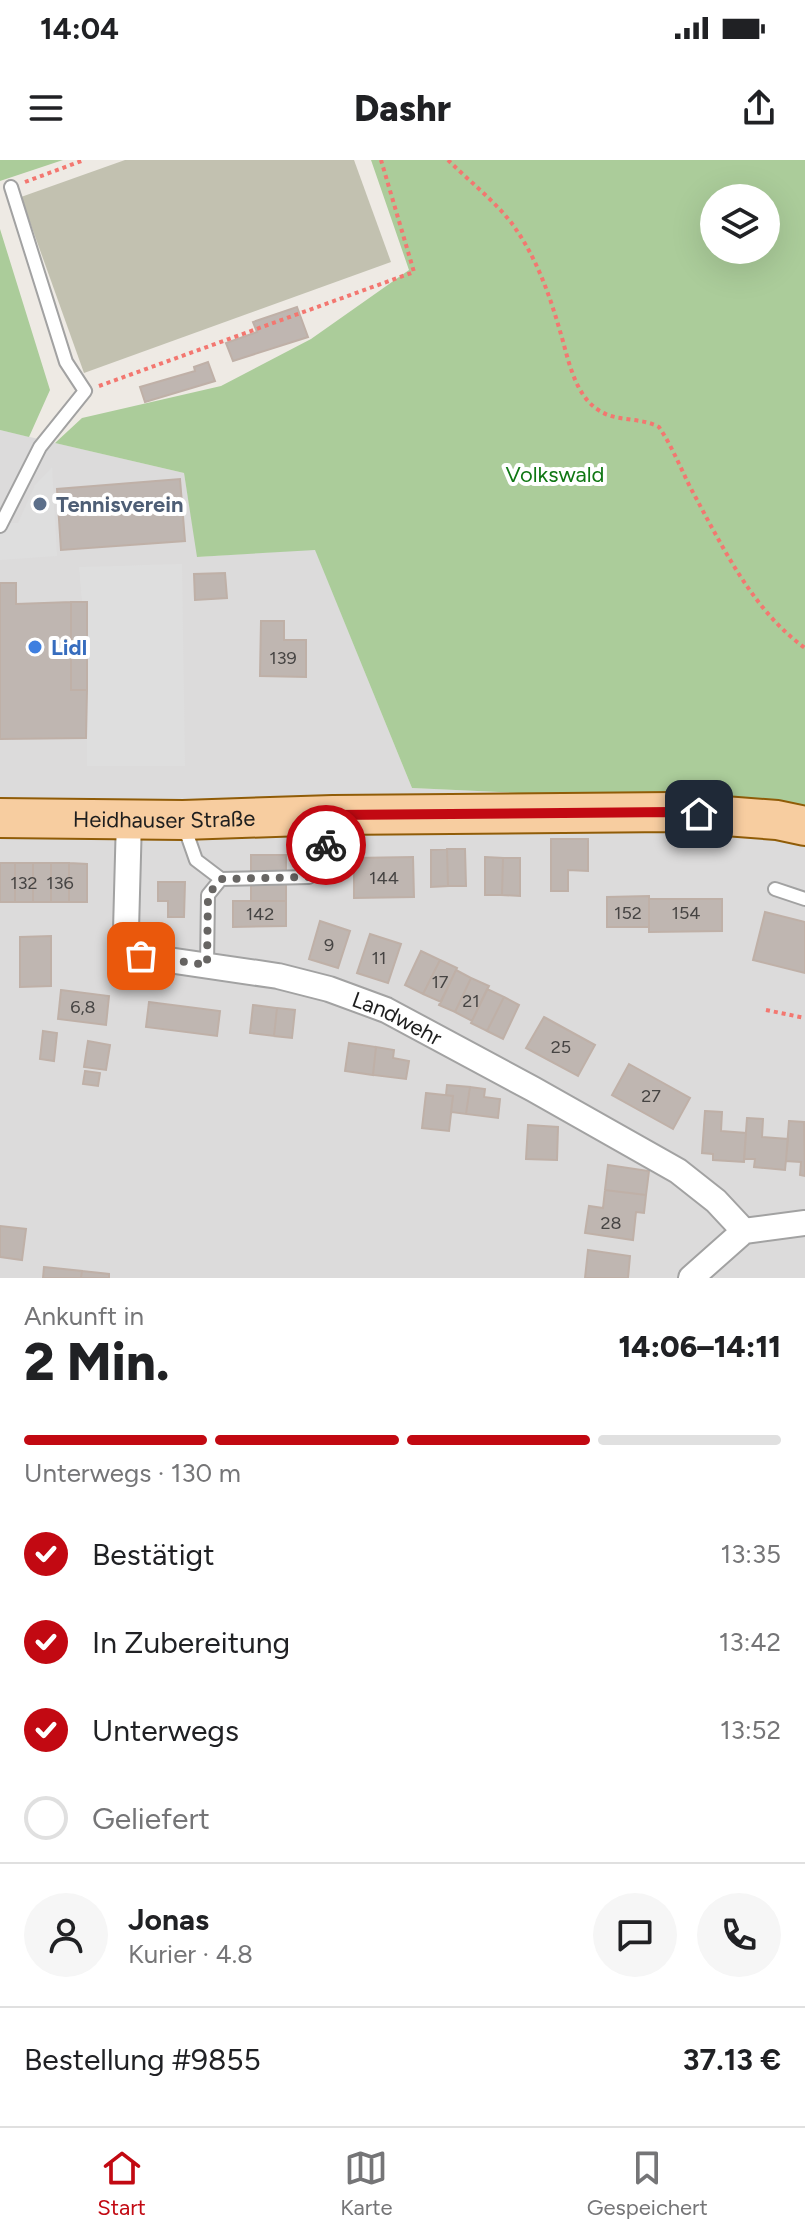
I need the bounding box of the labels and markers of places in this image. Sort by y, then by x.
place label: Tennisverein [56,491,183,518]
marker: Tennisverein [31,495,49,513]
place label: Lidl [51,634,87,661]
marker: Lidl [26,638,44,656]
pin [665,780,733,848]
pin [107,922,175,990]

